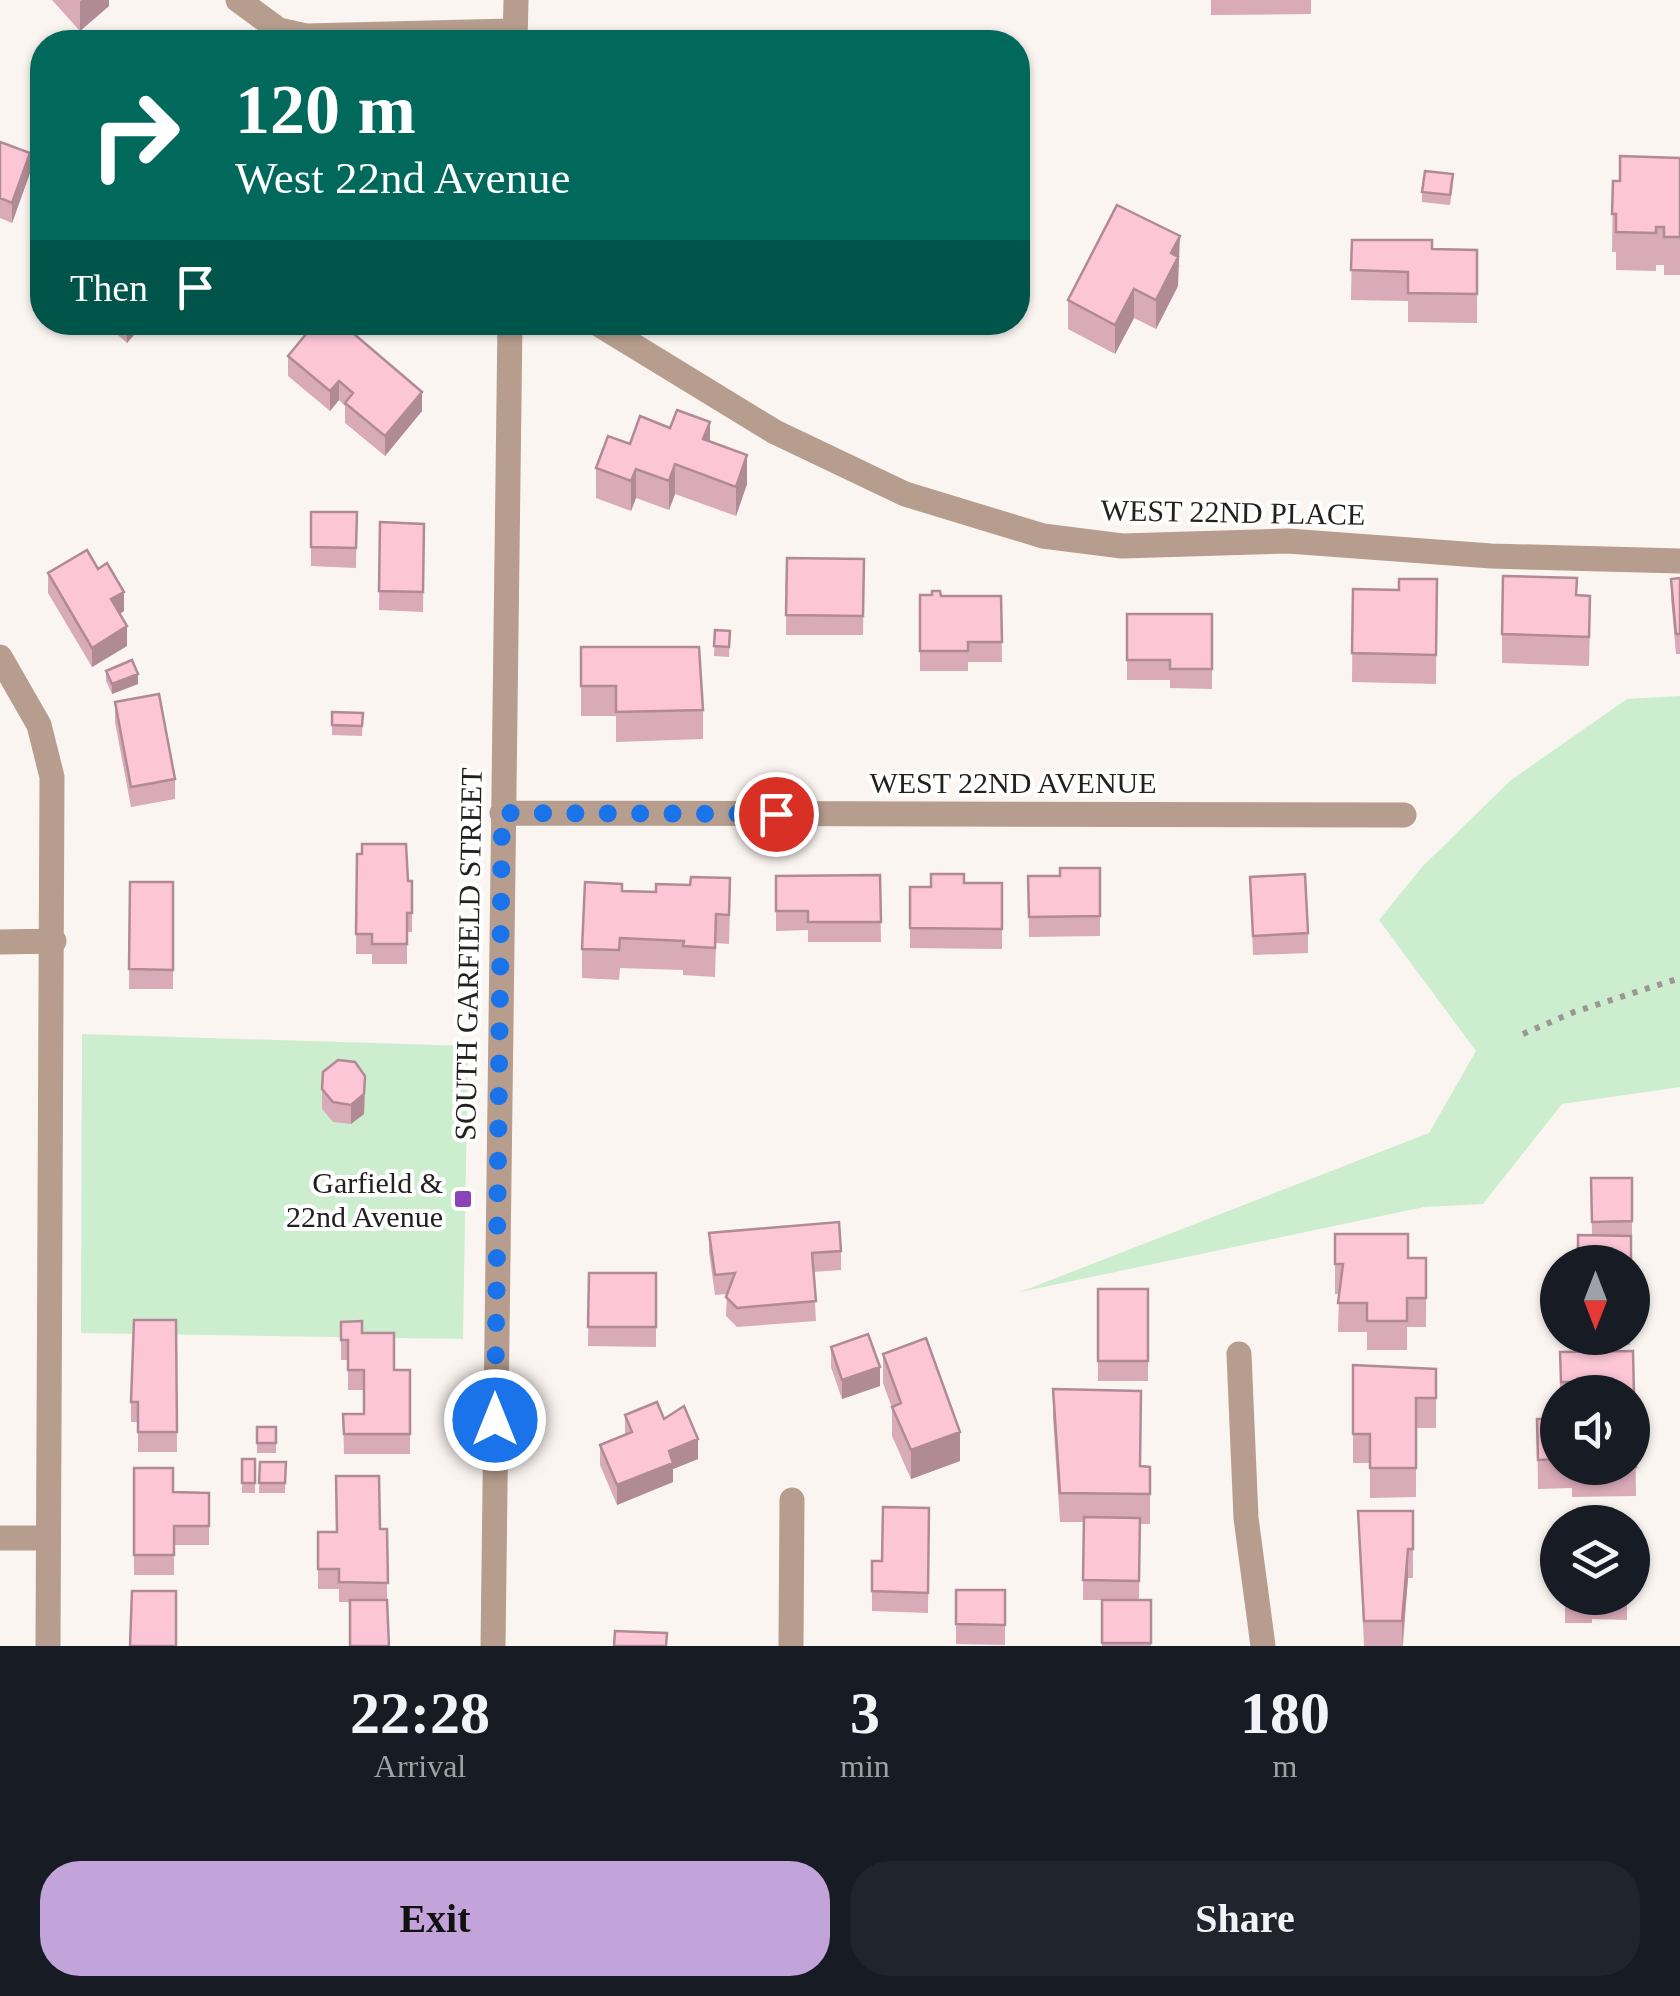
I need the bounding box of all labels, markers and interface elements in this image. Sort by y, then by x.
icon: right [70,70,200,200]
text: 120 m [235,71,416,148]
text: West 22nd Avenue [235,153,570,203]
icon: arrive [168,260,223,315]
text: Then [70,267,148,309]
street label: WEST 22ND PLACE [1101,493,1365,531]
street label: WEST 22ND AVENUE [869,766,1157,799]
street label: SOUTH GARFIELD STREET [448,767,488,1141]
pin [734,772,819,857]
icon: arrive [749,787,804,842]
place label: Garfield & 22nd Avenue [286,1166,443,1233]
marker: Garfield & 22nd Avenue [452,1188,474,1210]
north arrow [1540,1245,1650,1355]
map controls [1540,1245,1650,1615]
position arrow [443,1368,547,1472]
button: sound [1540,1375,1650,1485]
button: layers [1540,1505,1650,1615]
text: 22:28 [350,1680,490,1746]
text: 3 [850,1680,880,1746]
text: 180 [1240,1680,1330,1746]
text: Arrival [374,1748,466,1784]
text: min [840,1748,890,1784]
text: m [1272,1748,1297,1784]
button: Exit [40,1861,830,1976]
button: Share [850,1861,1640,1976]

